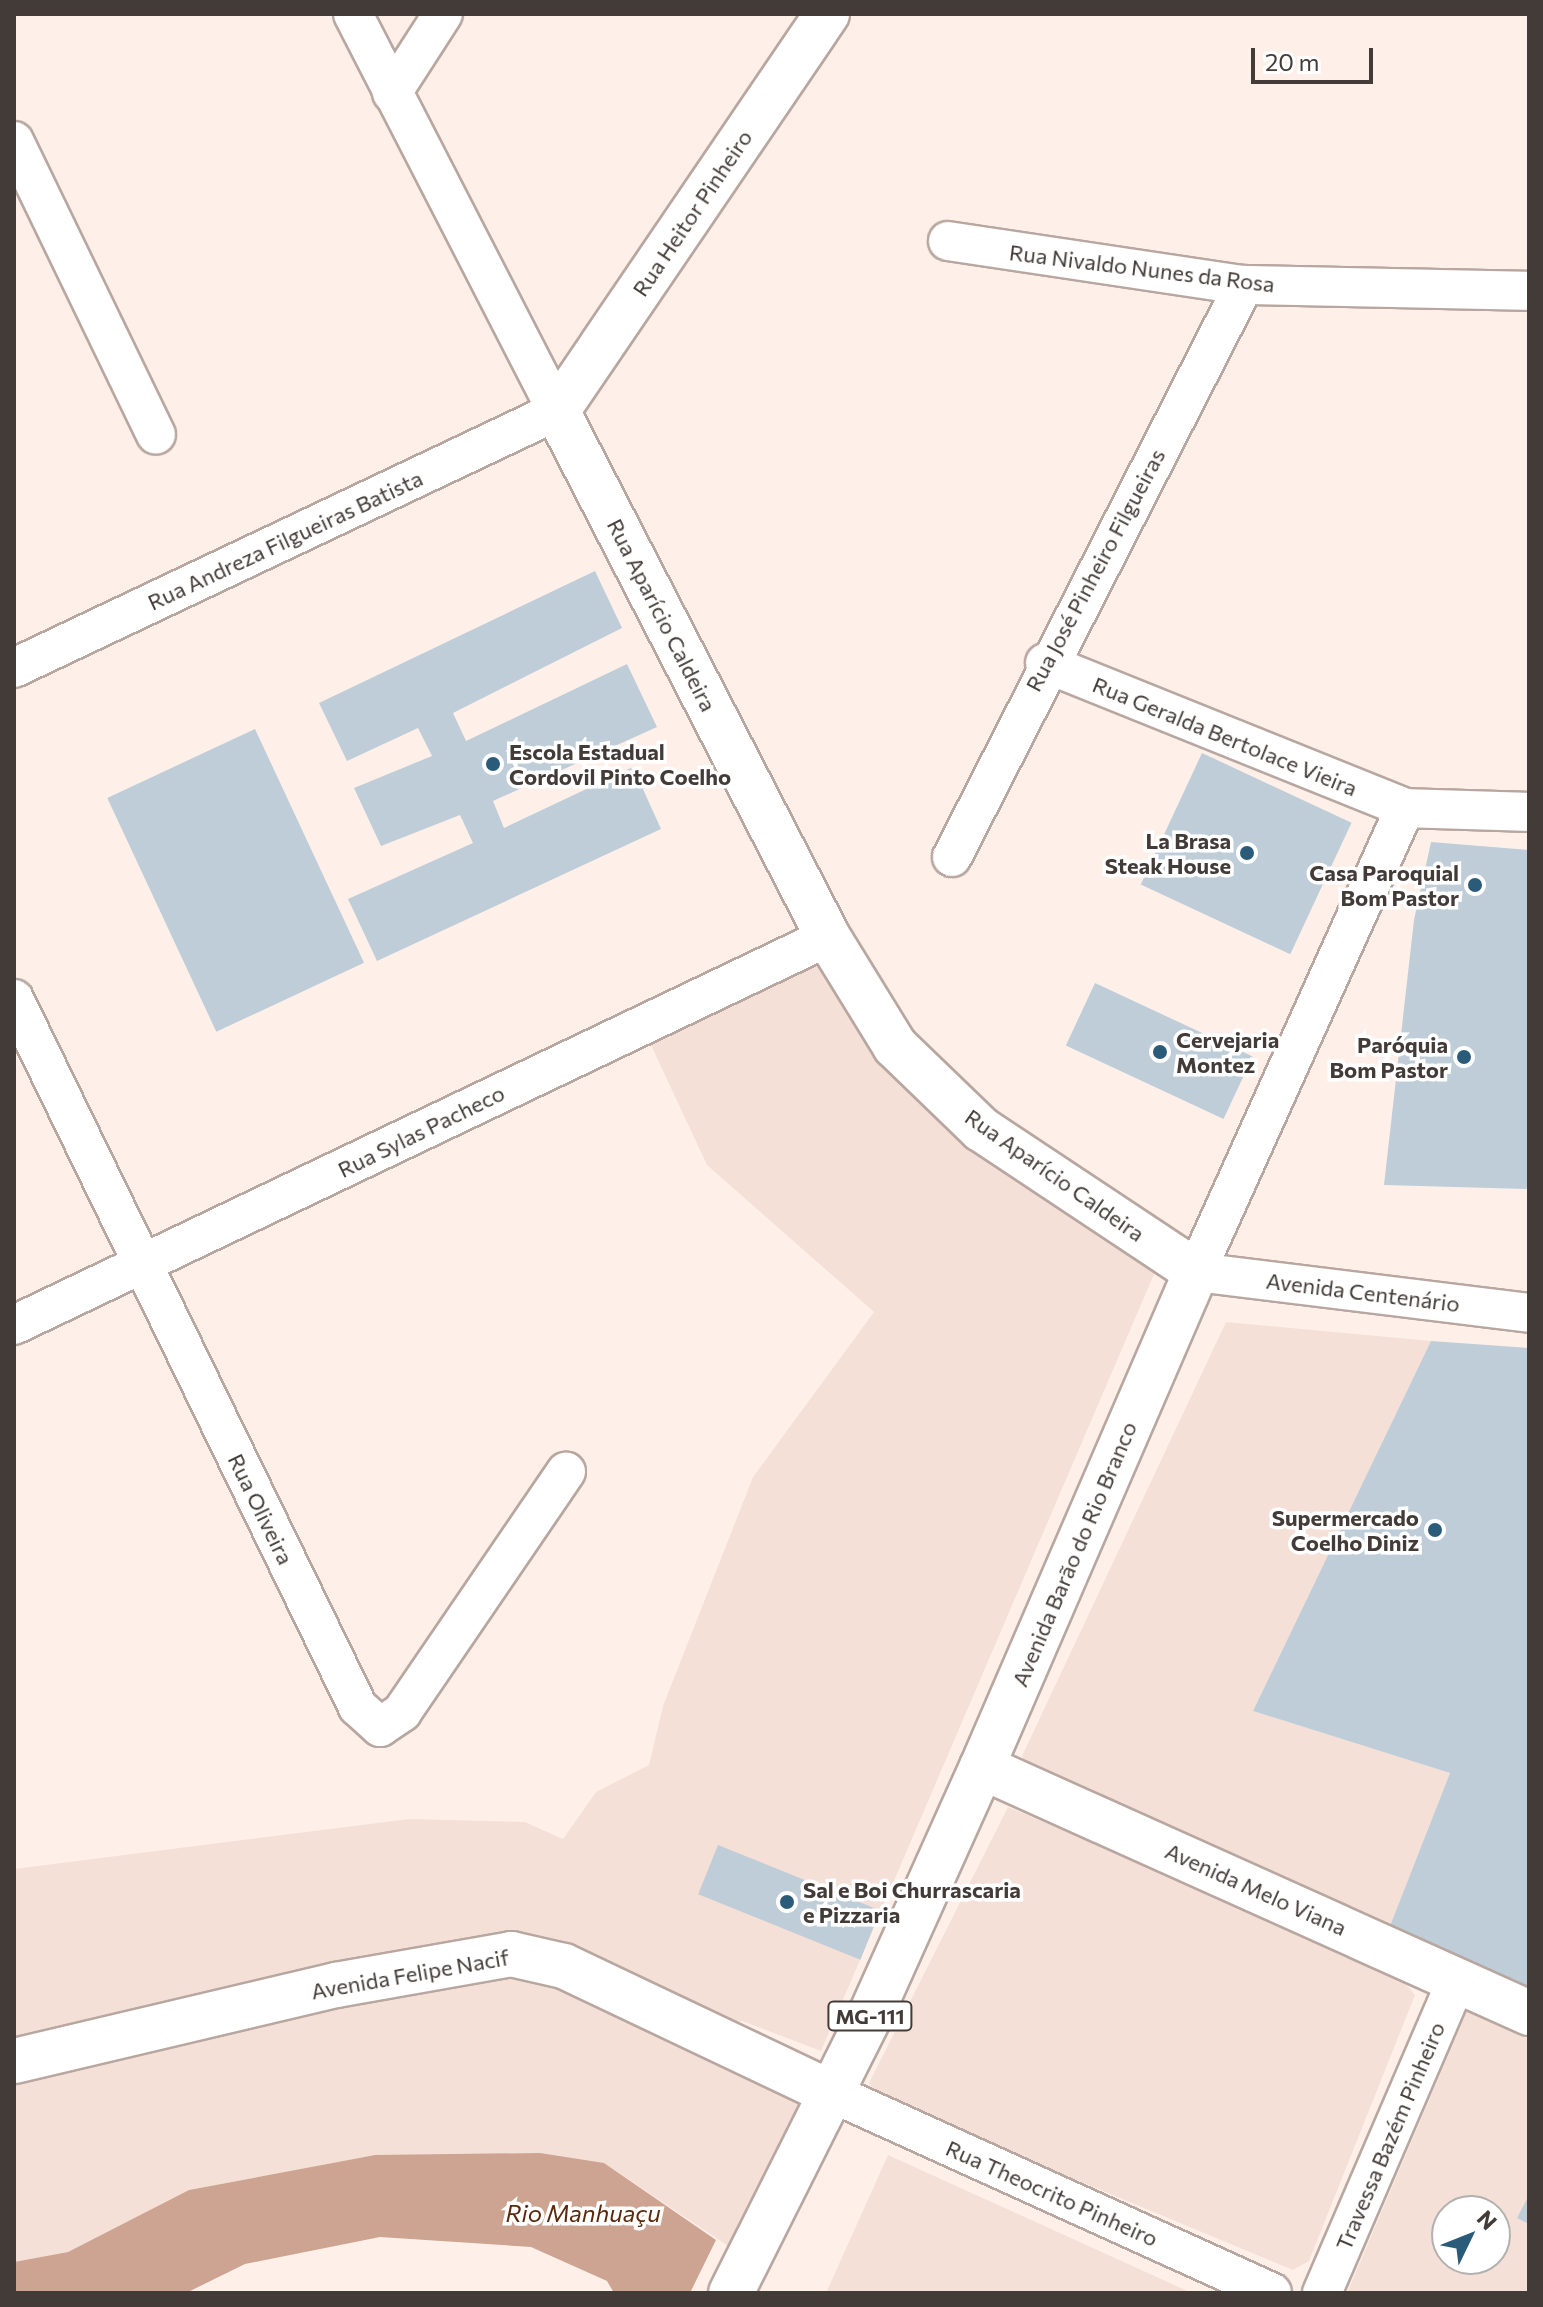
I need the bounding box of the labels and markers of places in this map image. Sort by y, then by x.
place label: Escola Estadual Cordovil Pinto Coelho [509,738,731,790]
marker: Escola Estadual Cordovil Pinto Coelho [484,755,502,773]
place label: La Brasa Steak House [1105,827,1231,878]
marker: La Brasa Steak House [1238,844,1256,862]
place label: Casa Paroquial Bom Pastor [1309,859,1459,910]
marker: Casa Paroquial Bom Pastor [1466,876,1484,894]
place label: Cervejaria Montez [1176,1026,1279,1078]
place label: Paróquia Bom Pastor [1329,1031,1448,1082]
marker: Cervejaria Montez [1151,1043,1169,1061]
marker: Paróquia Bom Pastor [1455,1048,1473,1066]
place label: Supermercado Coelho Diniz [1272,1504,1419,1556]
marker: Supermercado Coelho Diniz [1426,1521,1444,1539]
place label: Sal e Boi Churrascaria e Pizzaria [803,1876,1021,1928]
marker: Sal e Boi Churrascaria e Pizzaria [778,1893,796,1911]

